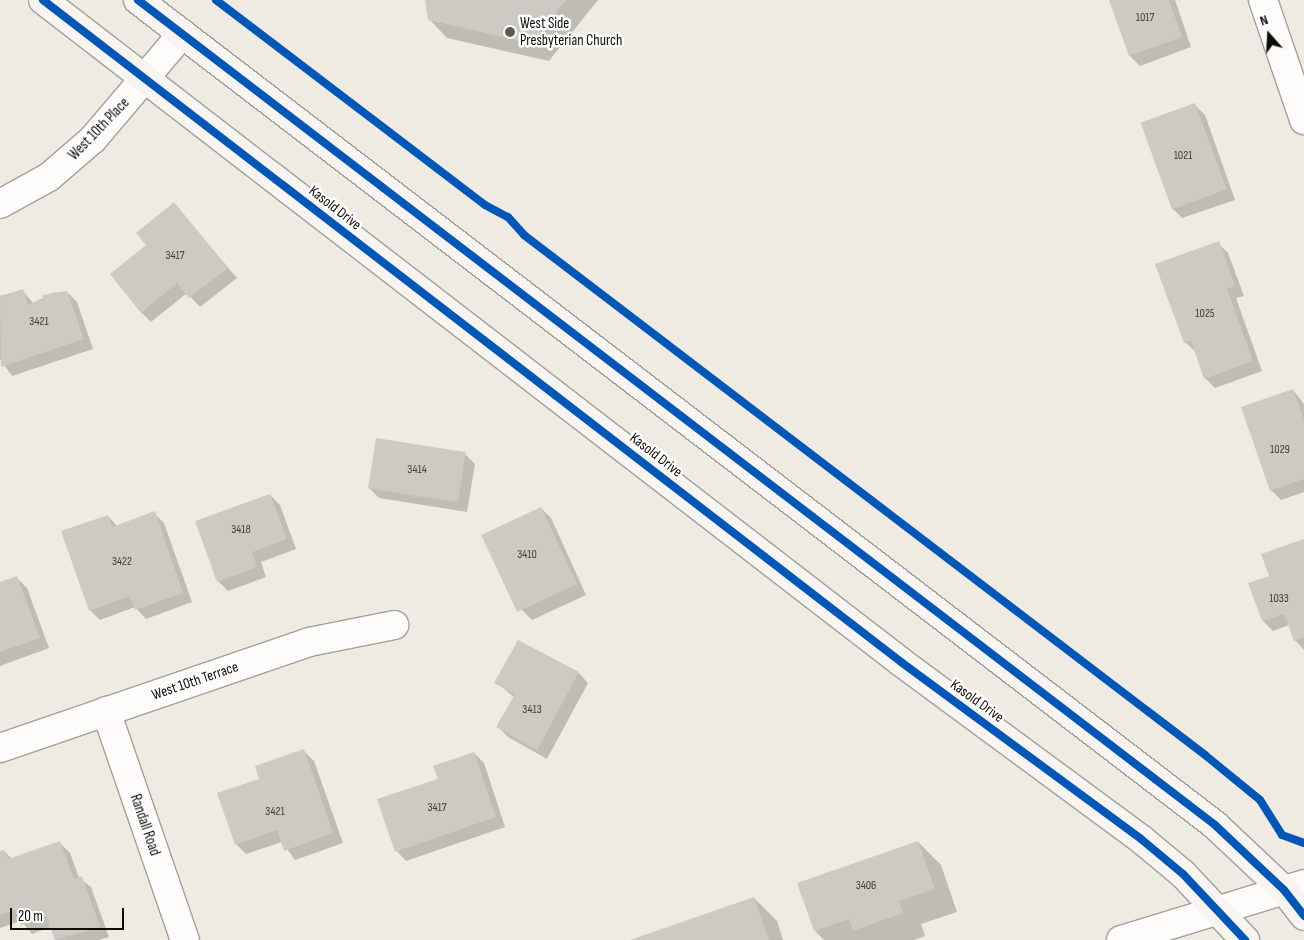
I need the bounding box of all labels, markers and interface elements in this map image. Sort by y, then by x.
north arrow [1244,10,1294,60]
house number: 1017 [1136,11,1154,25]
text: N [1258,11,1270,30]
place label: West Side Presbyterian Church [520,14,622,49]
marker: West Side Presbyterian Church [504,26,516,38]
street label: West 10th Place [65,94,133,164]
house number: 1021 [1174,149,1192,163]
street label: Kasold Drive [305,182,365,234]
house number: 3417 [165,249,185,263]
house number: 1025 [1195,307,1215,321]
house number: 3421 [29,315,49,329]
street label: Kasold Drive [626,429,686,481]
house number: 1029 [1270,443,1290,457]
house number: 3414 [407,463,427,477]
house number: 3418 [231,523,251,537]
house number: 3410 [517,548,537,562]
house number: 3422 [112,555,132,569]
house number: 1033 [1269,592,1289,606]
street label: West 10th Terrace [149,658,241,704]
street label: Kasold Drive [947,676,1007,726]
house number: 3413 [522,703,542,717]
street label: Randall Road [126,792,164,858]
house number: 3417 [427,801,447,815]
house number: 3421 [265,805,285,819]
house number: 3406 [856,879,876,893]
scale bar [12,898,126,930]
text: 20 m [18,907,43,926]

